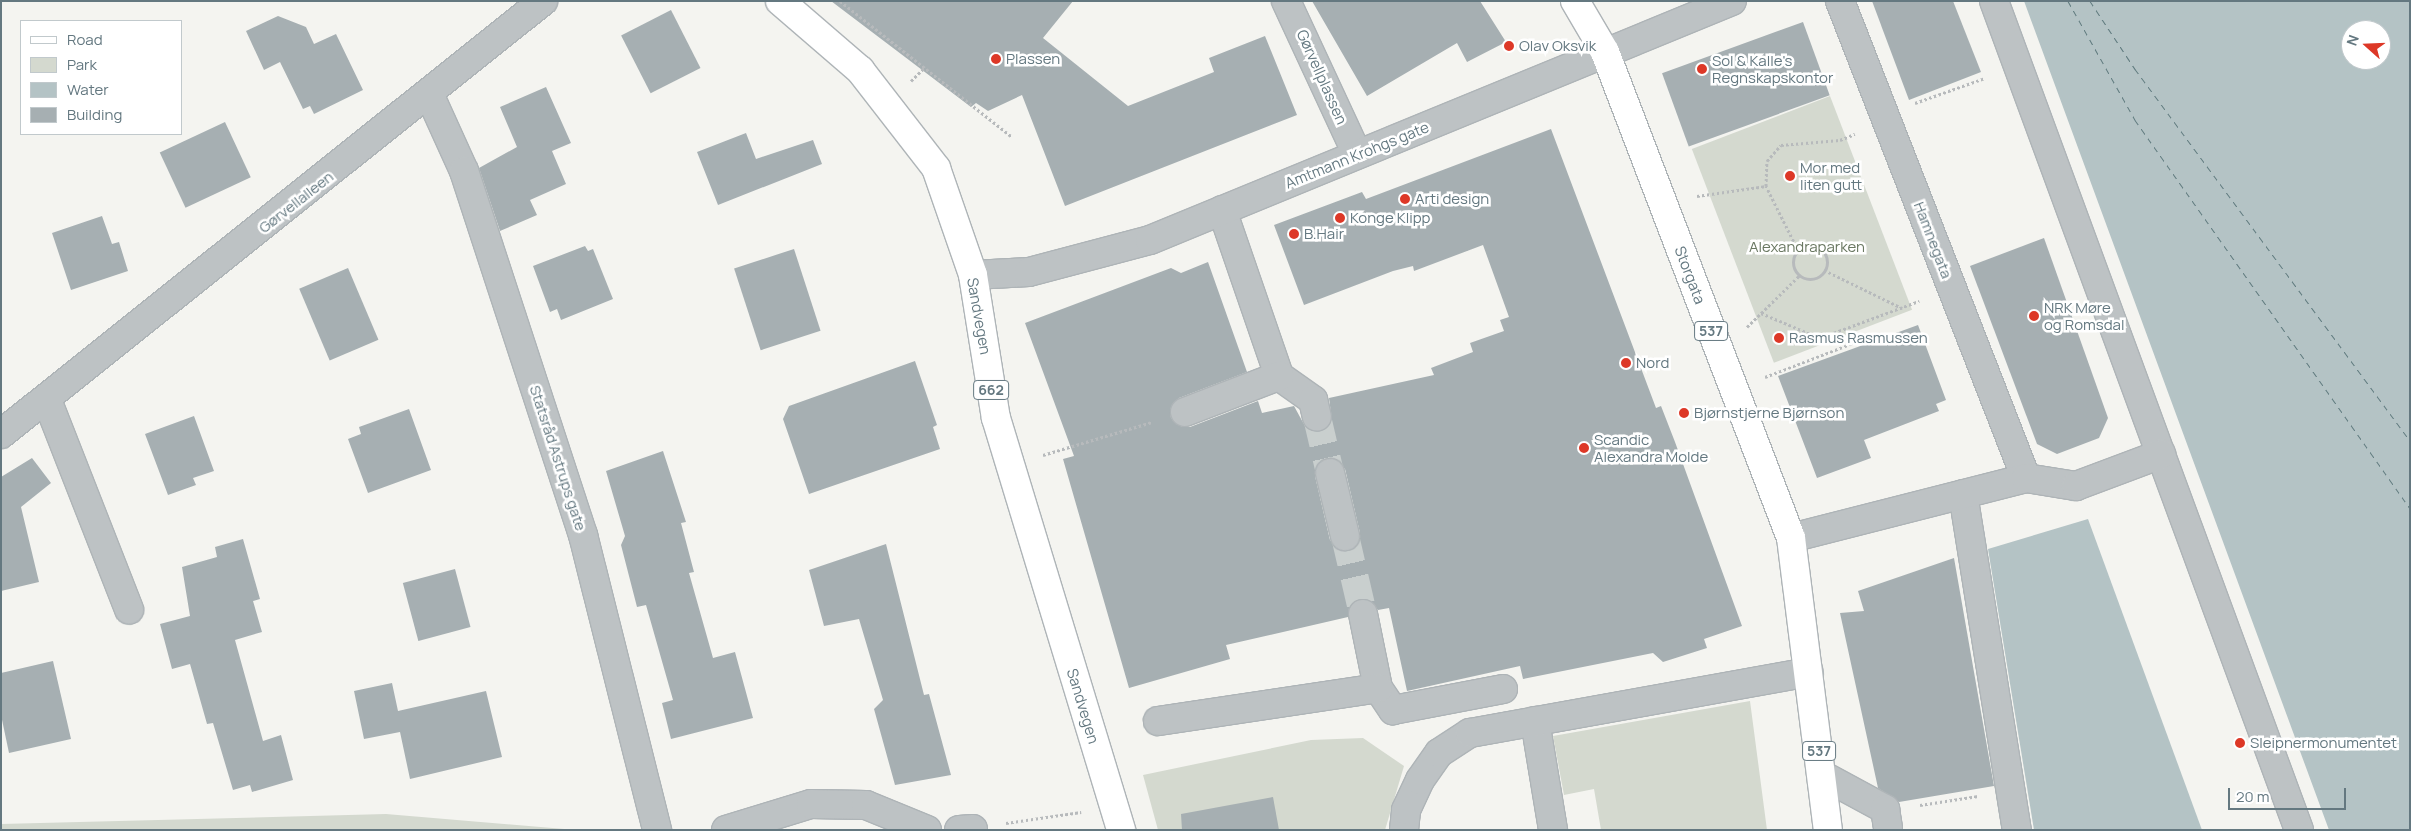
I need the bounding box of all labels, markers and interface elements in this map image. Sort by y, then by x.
legend [20,20,182,135]
north arrow [2341,20,2391,70]
street label: Gørvellplassen [1293,27,1351,127]
text: Road [67,29,103,50]
text: N [2342,32,2363,48]
place label: Olav Oksvik [1519,37,1596,55]
marker: Olav Oksvik [1503,40,1515,52]
place label: Plassen [1006,50,1060,68]
place label: Sol & Kalle's Regnskapskontor [1712,51,1833,86]
marker: Plassen [990,53,1002,65]
text: Park [67,54,97,75]
marker: Sol & Kalle's Regnskapskontor [1696,63,1708,75]
text: Water [67,79,109,100]
text: Building [67,104,122,125]
street label: Amtmann Krohgs gate [1282,118,1432,192]
place label: Mor med liten gutt [1800,158,1862,193]
street label: Gørvellalleen [255,167,337,237]
marker: Mor med liten gutt [1784,170,1796,182]
place label: Arti design [1415,190,1489,208]
marker: Arti design [1399,193,1411,205]
street label: Hamnegata [1910,199,1956,281]
place label: Konge Klipp [1350,209,1430,227]
marker: Konge Klipp [1334,212,1346,224]
place label: B.Hair [1304,225,1344,243]
marker: B.Hair [1288,228,1300,240]
park label: Alexandraparken [1749,238,1865,256]
street label: Storgata [1671,244,1709,306]
street label: Sandvegen [963,276,995,356]
place label: NRK Møre og Romsdal [2044,298,2124,333]
marker: NRK Møre og Romsdal [2028,310,2040,322]
road number: 537 [1694,320,1728,342]
place label: Rasmus Rasmussen [1789,329,1928,347]
marker: Rasmus Rasmussen [1773,332,1785,344]
place label: Nord [1636,354,1669,372]
marker: Nord [1620,357,1632,369]
road number: 662 [972,378,1010,402]
street label: Statsråd Astrups gate [526,383,590,533]
place label: Bjørnstjerne Bjørnson [1694,404,1844,422]
marker: Bjørnstjerne Bjørnson [1678,407,1690,419]
place label: Scandic Alexandra Molde [1594,430,1708,465]
marker: Scandic Alexandra Molde [1578,442,1590,454]
street label: Sandvegen [1063,666,1103,746]
place label: Sleipnermonumentet [2250,734,2397,752]
marker: Sleipnermonumentet [2234,737,2246,749]
road number: 537 [1802,739,1836,762]
scale bar [2231,778,2348,810]
text: 20 m [2236,786,2269,807]

